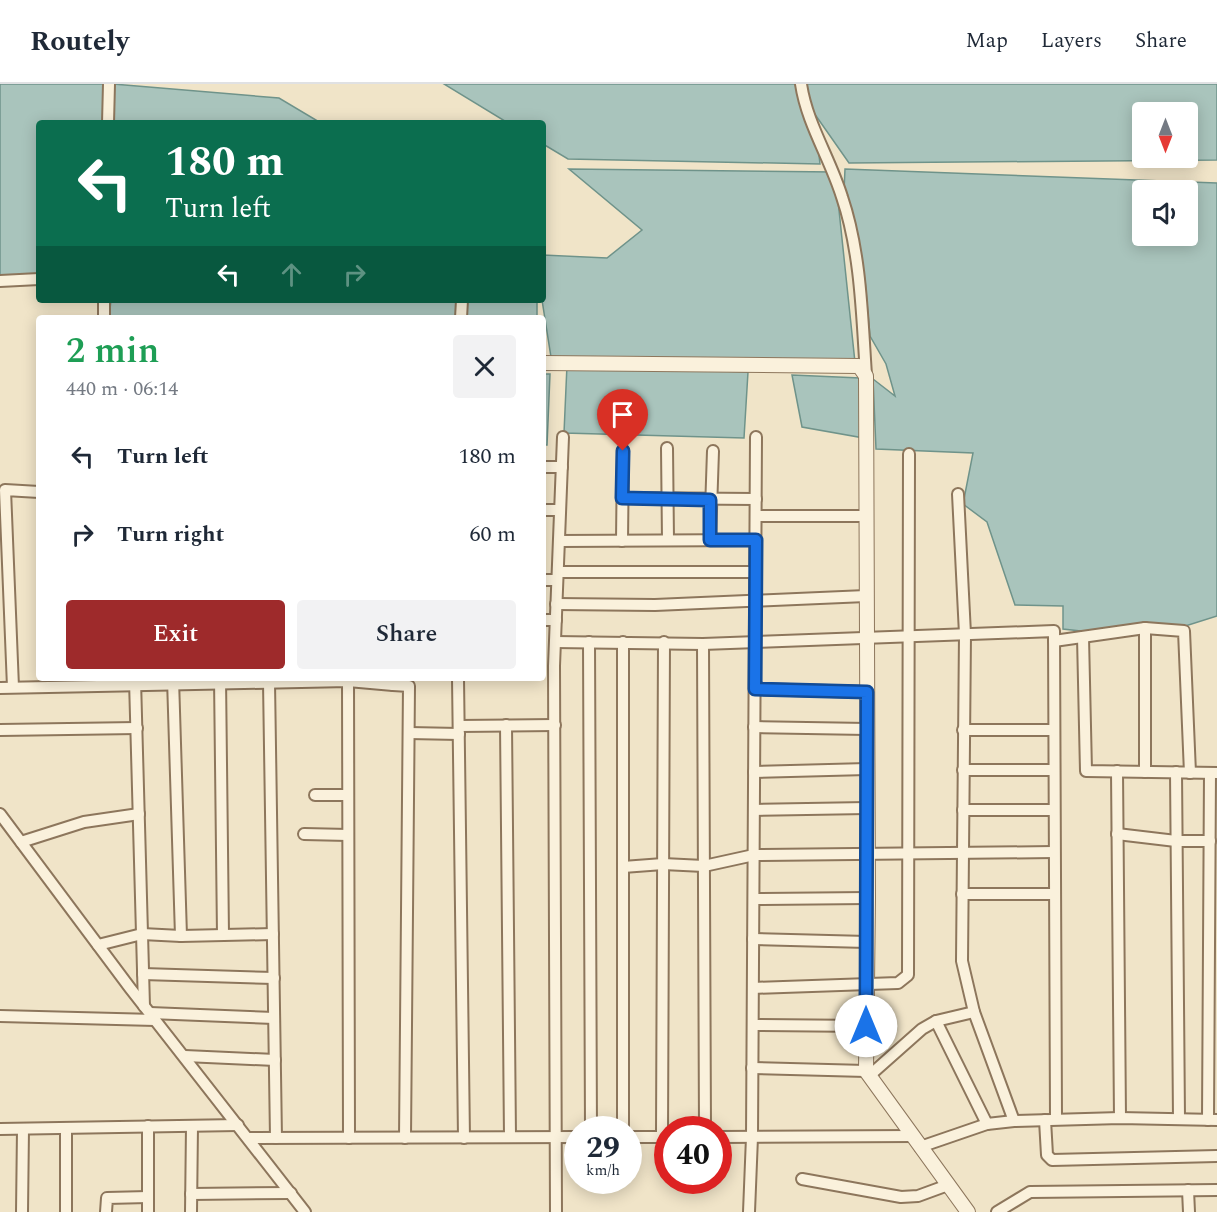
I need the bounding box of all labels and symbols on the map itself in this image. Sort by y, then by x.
north arrow [1132,102,1198,168]
pin [597,389,648,451]
position arrow [834,994,898,1058]
speed limit sign: 40 [654,1116,732,1194]

